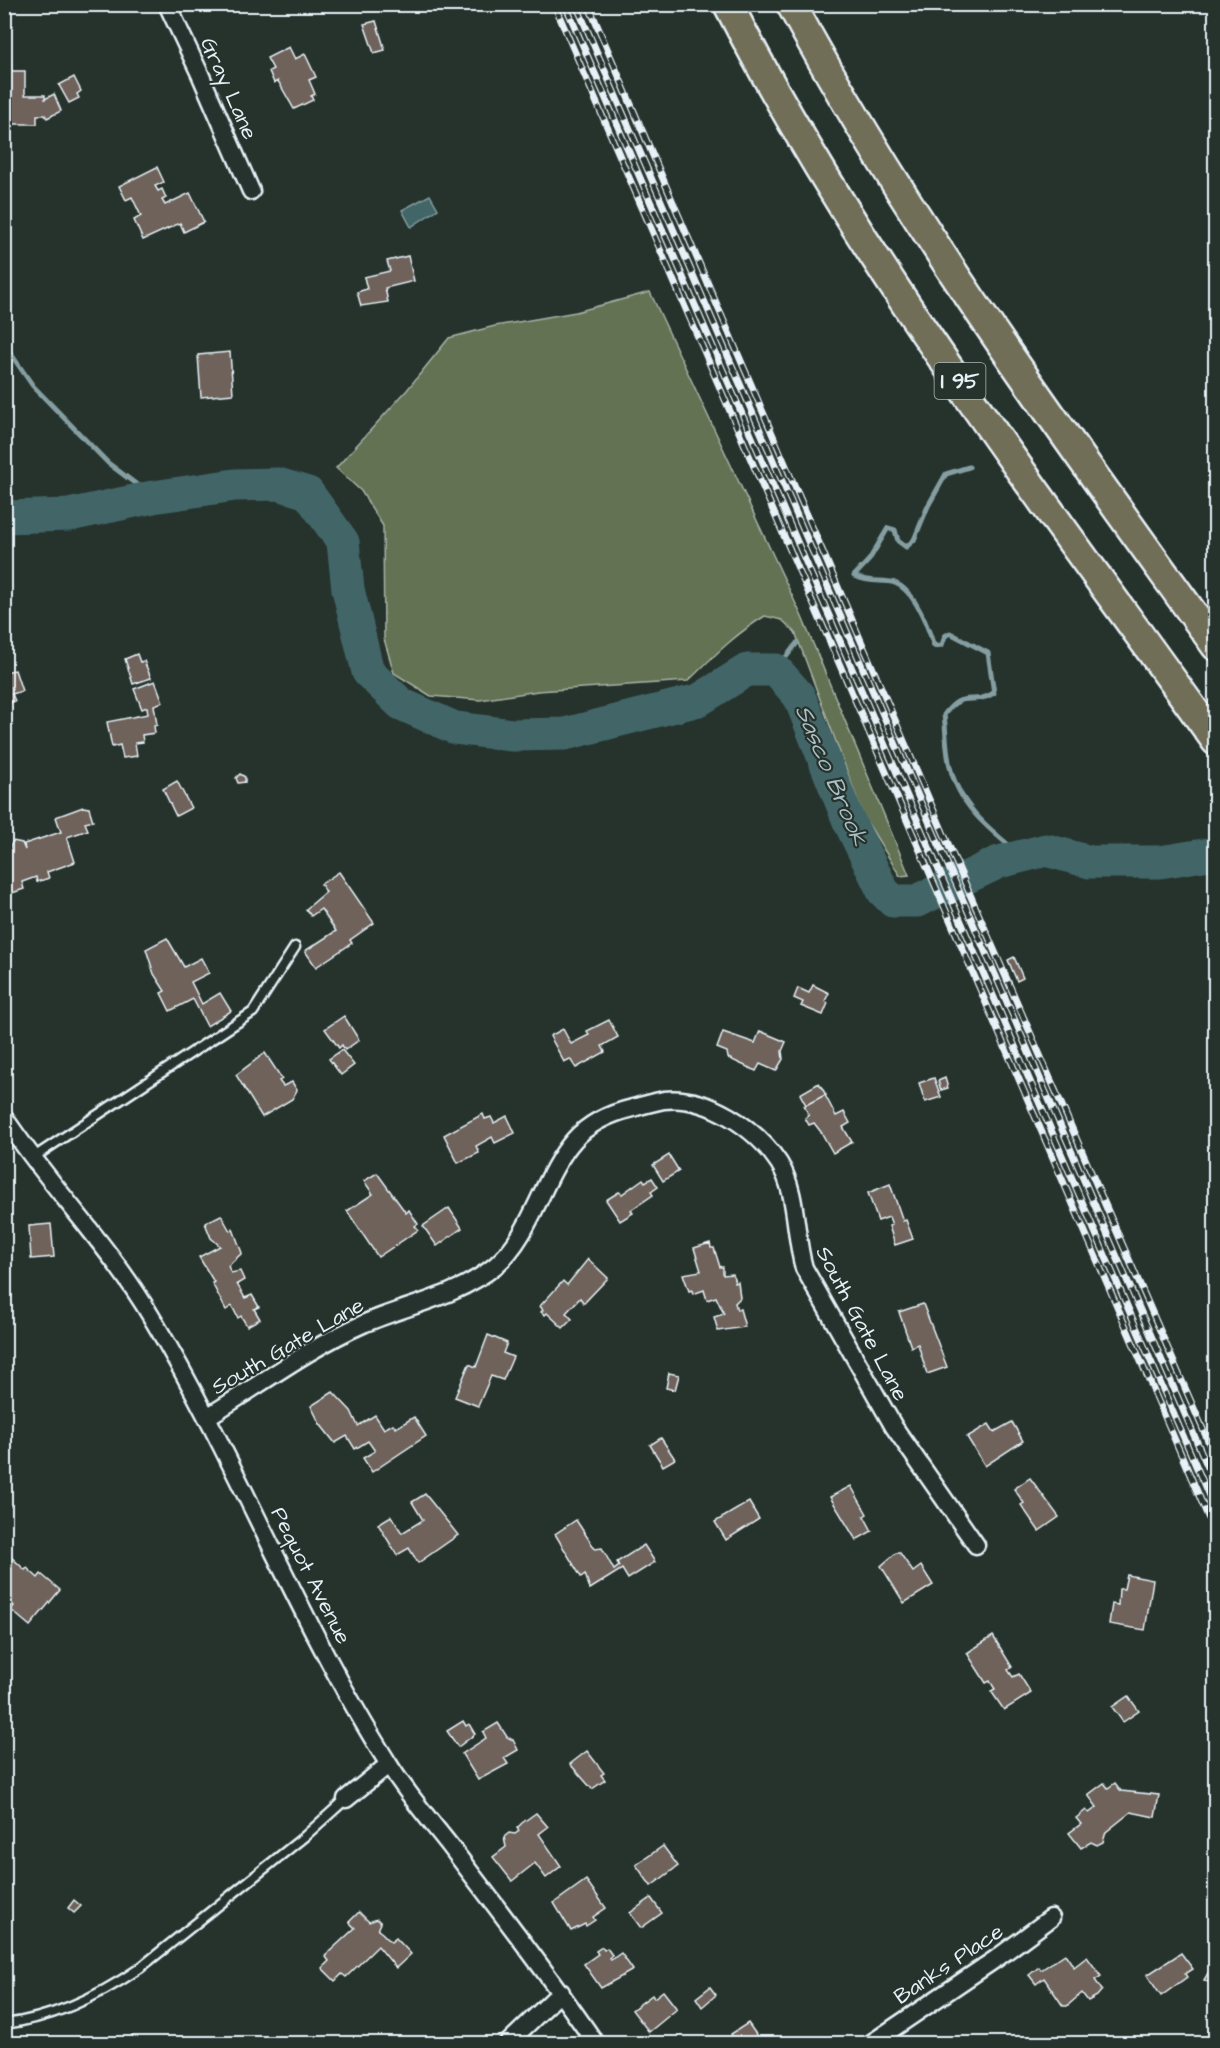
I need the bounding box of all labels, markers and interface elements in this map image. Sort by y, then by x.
street label: Gray Lane [191,33,265,145]
road number: I 95 [934,363,986,399]
water label: Sasco Brook [786,700,877,852]
street label: South Gate Lane [808,1241,916,1407]
street label: South Gate Lane [206,1290,370,1403]
street label: Pequot Avenue [263,1502,359,1650]
street label: Banks Place [888,1916,1010,2012]

